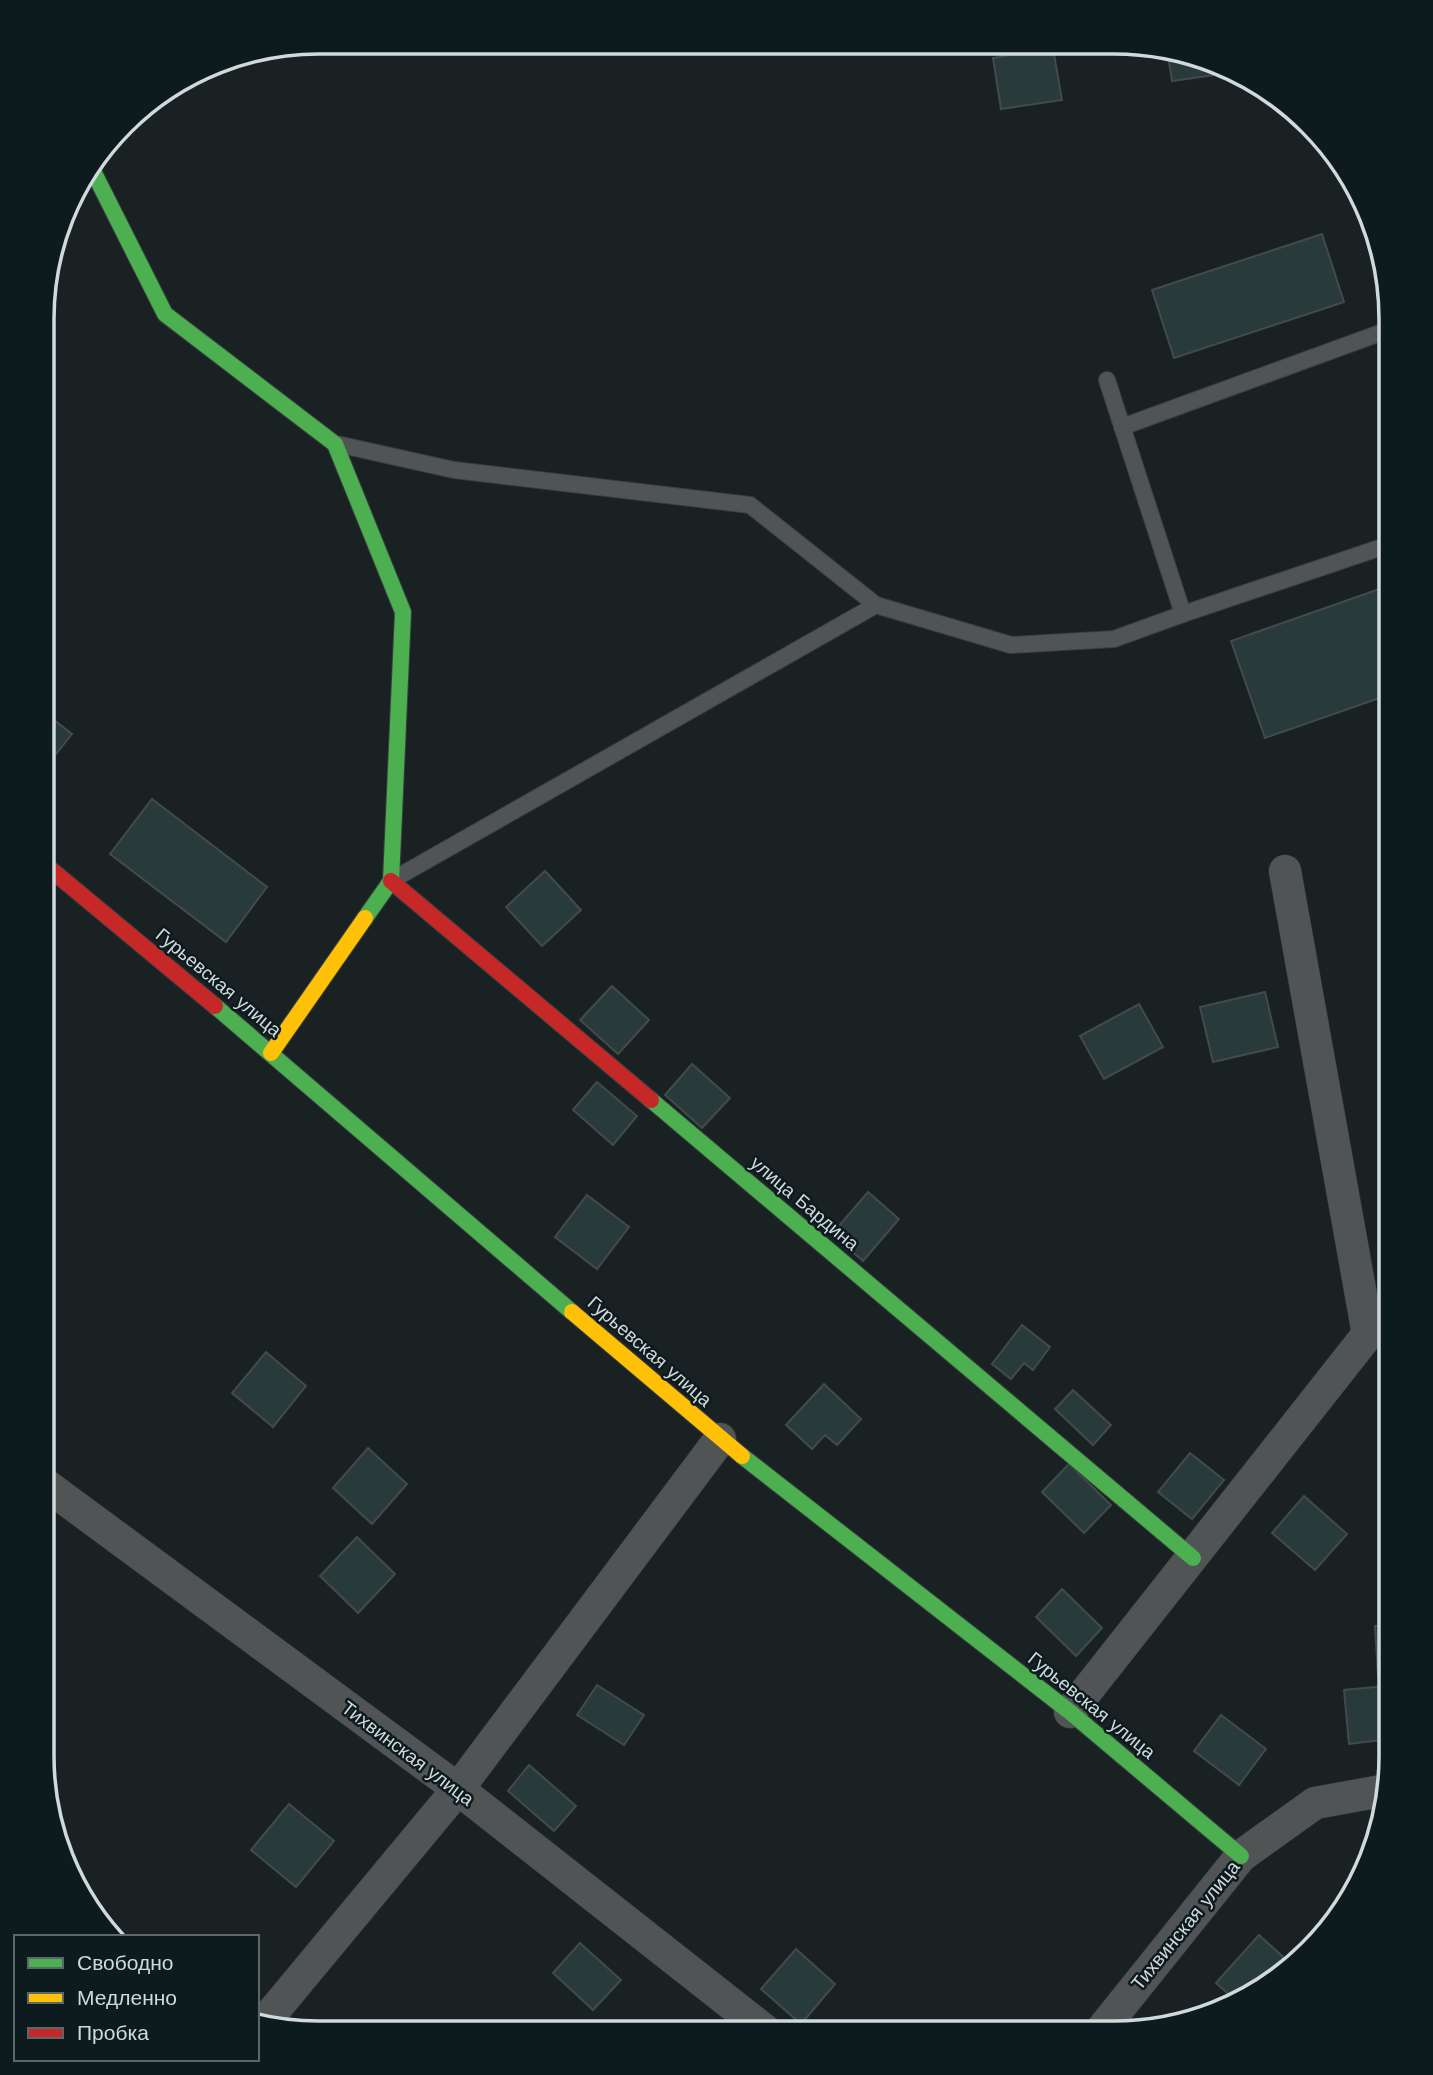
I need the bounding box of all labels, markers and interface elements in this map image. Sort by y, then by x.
street label: Гурьевская улица [151,923,287,1042]
street label: улица Бардина [746,1151,864,1256]
street label: Гурьевская улица [583,1291,717,1412]
street label: Гурьевская улица [1023,1647,1160,1764]
street label: Тихвинская улица [337,1696,479,1811]
street label: Тихвинская улица [1126,1856,1245,1995]
legend [14,1935,259,2061]
text: Свободно [77,1950,174,1975]
text: Медленно [77,1985,177,2010]
text: Пробка [77,2020,149,2045]

